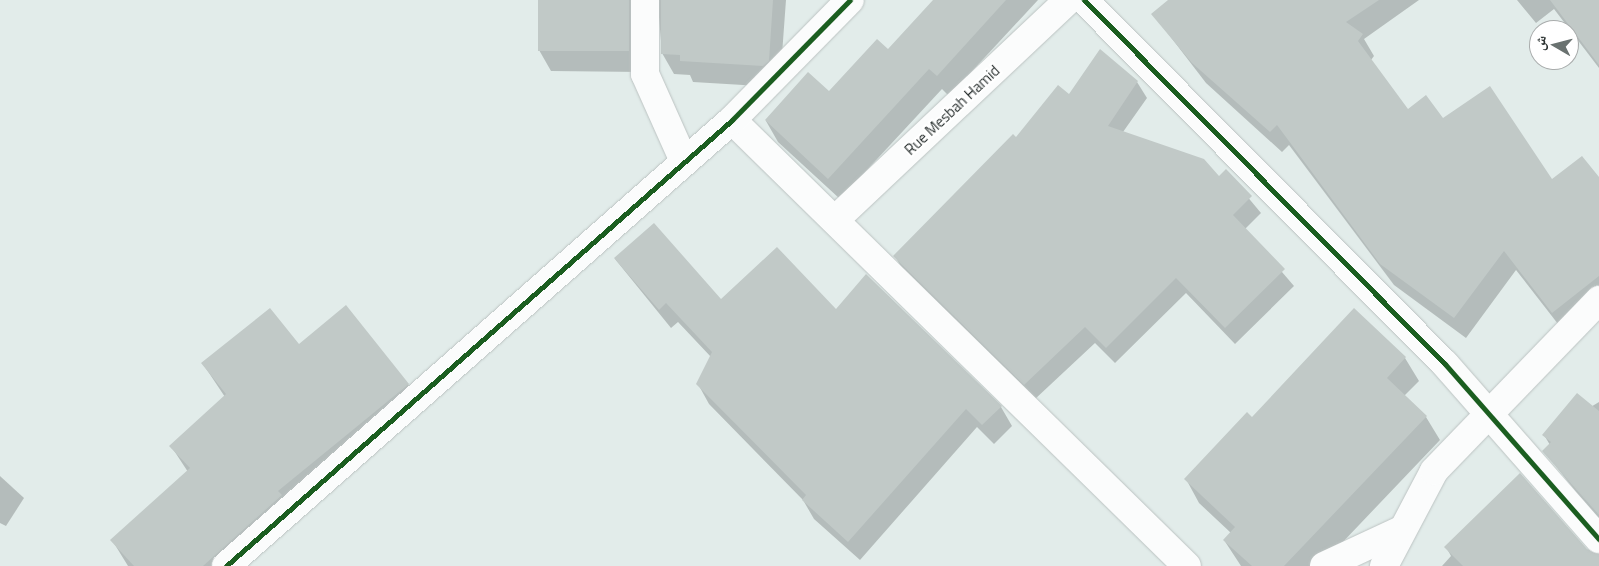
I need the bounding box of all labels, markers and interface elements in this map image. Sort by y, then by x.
north arrow [1529,20,1579,70]
text: ش [1528,34,1551,52]
street label: Rue Mesbah Hamid [901,61,1003,159]

